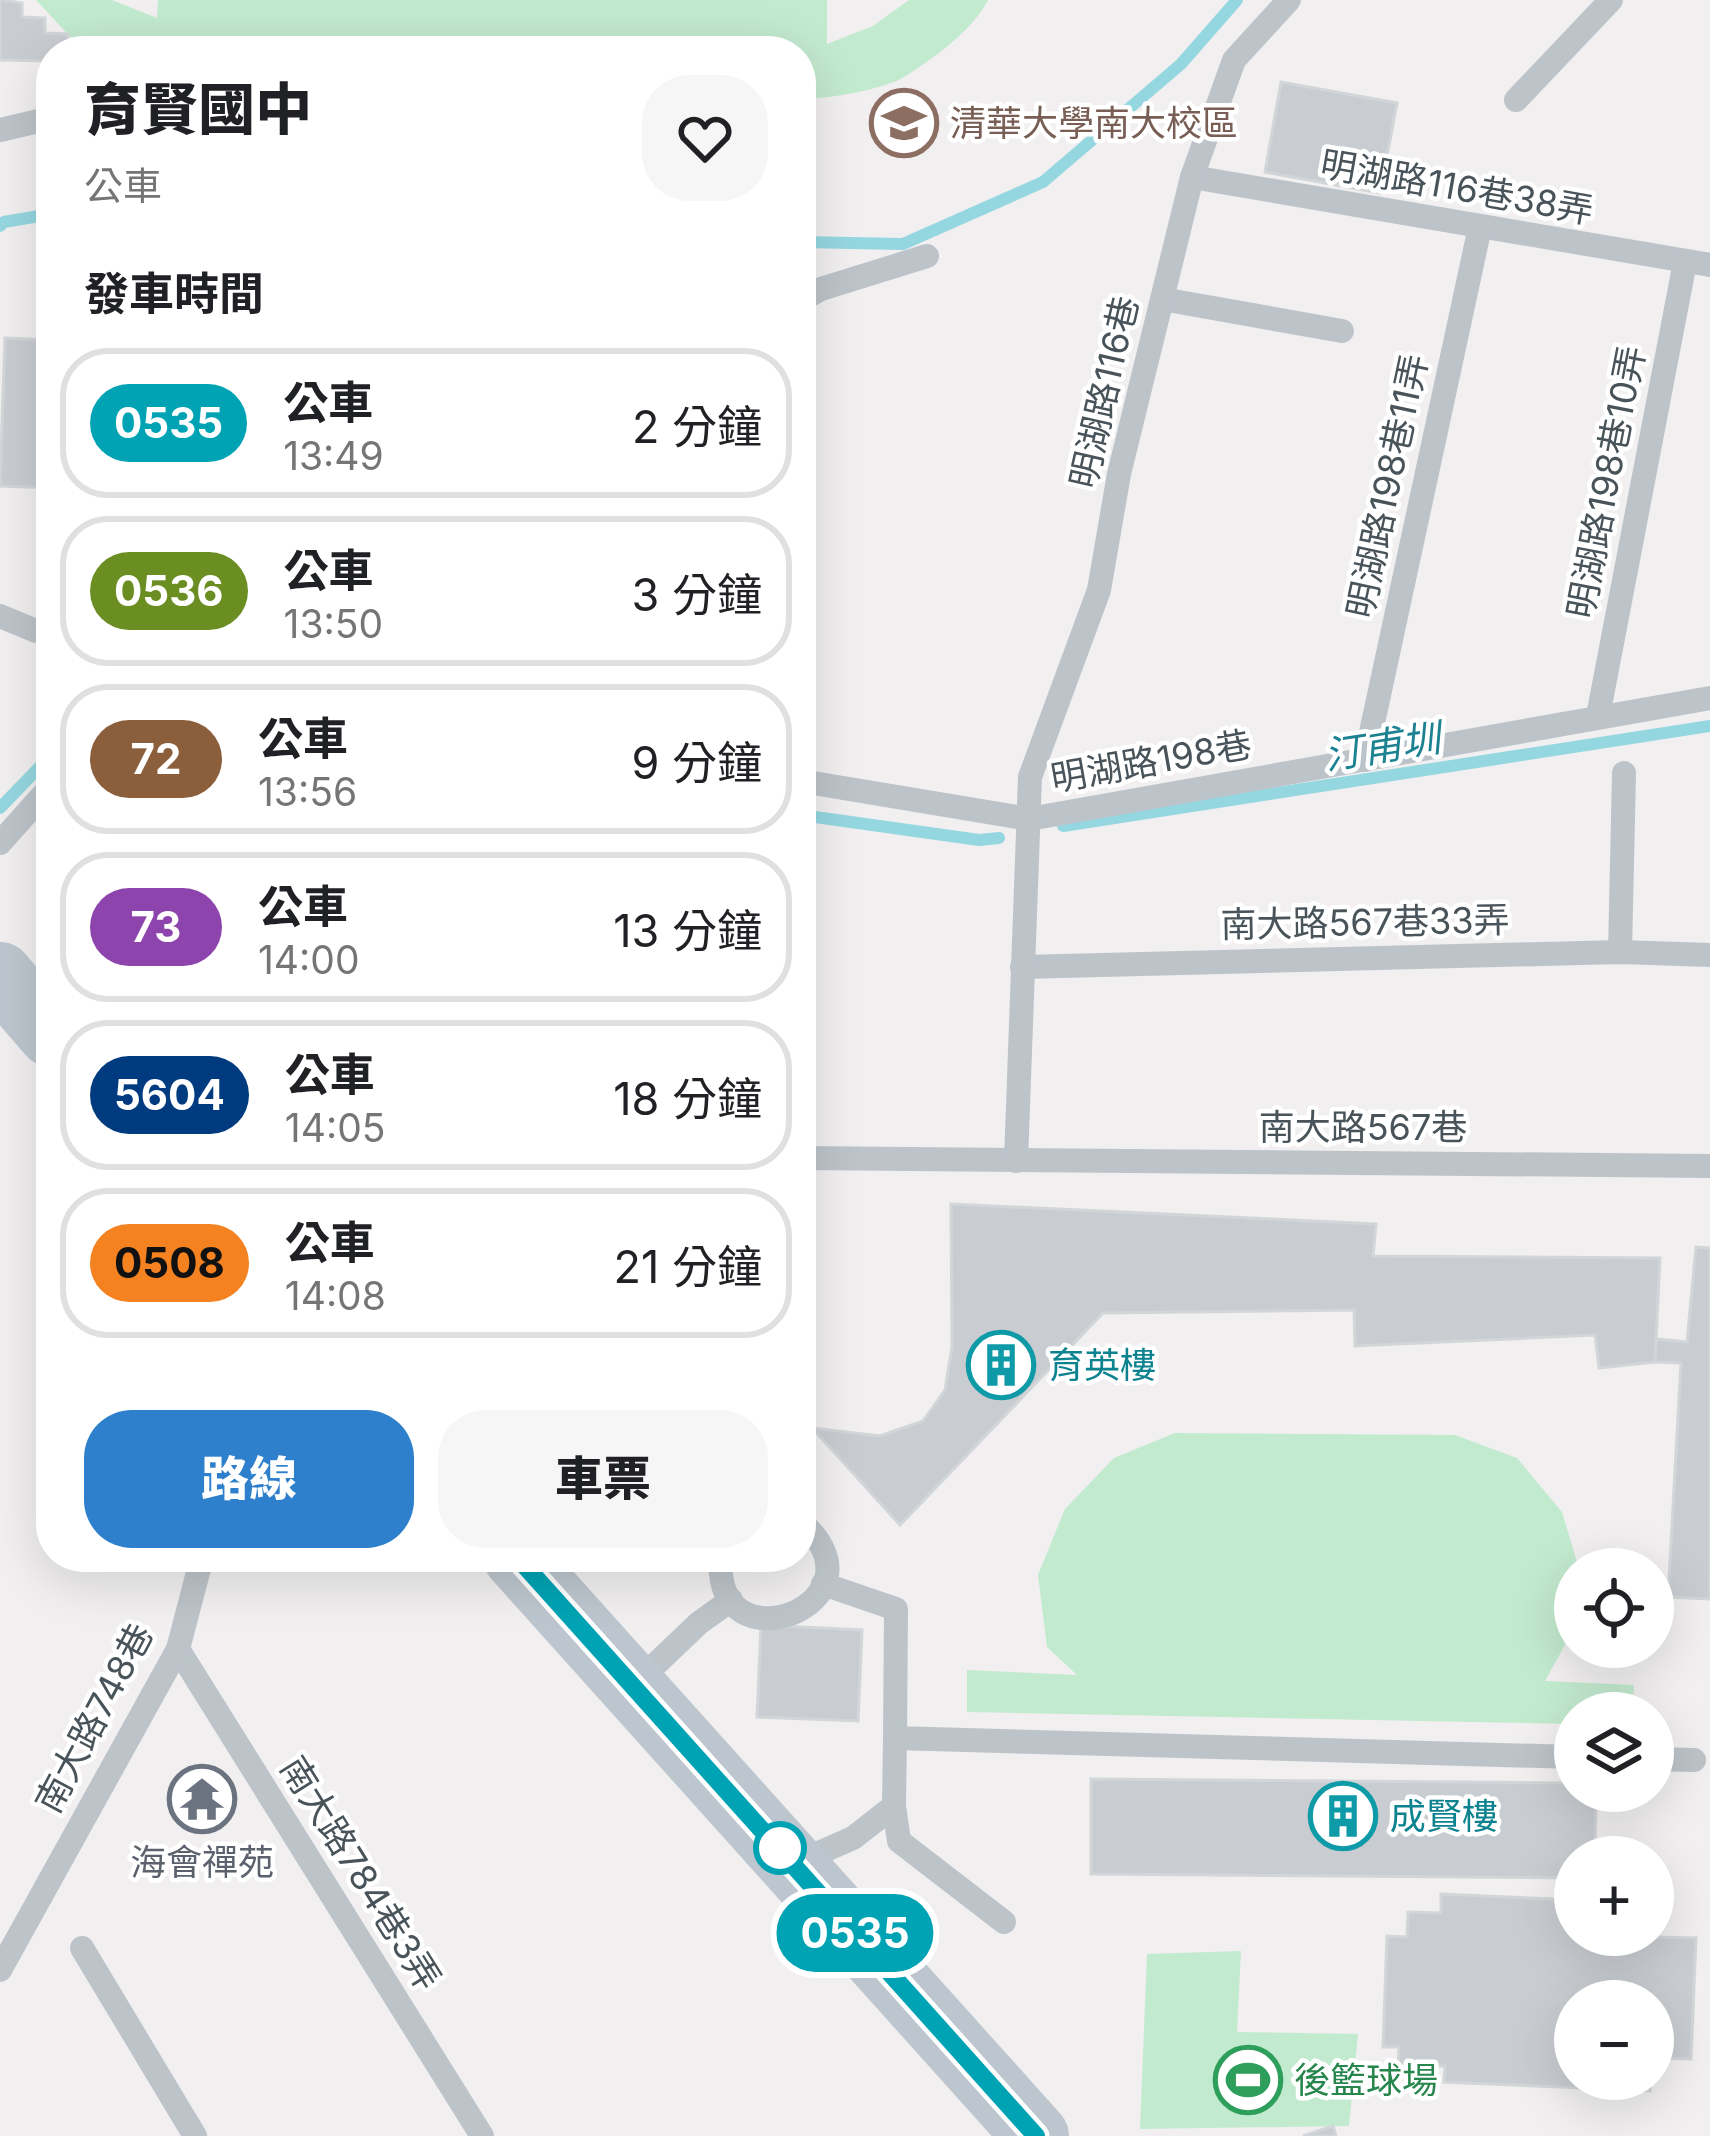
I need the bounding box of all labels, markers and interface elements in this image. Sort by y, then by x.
text: 育賢國中 [84,75,312,144]
button: heart [642,75,768,201]
school or university icon: 清華大學南大校區 [869,88,939,158]
place label: 清華大學南大校區 [950,101,1238,145]
street label: 明湖路116巷38弄 [1317,141,1597,233]
text: 公車 [84,162,162,209]
text: 發車時間 [84,266,264,321]
street label: 明湖路116巷 [1061,292,1147,492]
street label: 明湖路198巷10弄 [1558,342,1654,622]
street label: 明湖路198巷11弄 [1338,350,1436,622]
text: 公車 [283,375,373,430]
text: 0535 [114,397,223,448]
text: 2 分鐘 [632,399,762,454]
text: 13:49 [283,432,384,479]
text: 公車 [284,543,374,598]
text: 0536 [114,565,224,616]
text: 3 分鐘 [632,567,762,622]
text: 13:50 [284,600,383,647]
text: 公車 [258,711,348,766]
water label: 汀甫圳 [1321,713,1448,778]
street label: 明湖路198巷 [1047,722,1255,800]
text: 72 [131,733,181,784]
text: 9 分鐘 [631,735,762,790]
text: 13:56 [258,768,357,815]
text: 公車 [258,879,348,934]
street label: 南大路567巷33弄 [1220,897,1510,947]
text: 73 [131,901,181,952]
text: 13 分鐘 [613,903,762,958]
text: 14:00 [258,936,360,983]
text: 公車 [285,1047,375,1102]
text: 5604 [114,1069,225,1120]
text: 18 分鐘 [613,1071,762,1126]
text: 14:05 [285,1104,385,1151]
street label: 南大路567巷 [1259,1105,1467,1149]
text: 公車 [285,1215,375,1270]
text: 0508 [114,1237,225,1288]
text: 21 分鐘 [614,1239,762,1294]
text: 14:08 [285,1272,386,1319]
building icon: 育英樓 [966,1330,1036,1400]
place label: 育英樓 [1048,1343,1156,1387]
button: 路線 [84,1410,414,1548]
button: 車票 [438,1410,768,1548]
map controls [1554,1548,1674,2100]
button: locate [1554,1548,1674,1668]
street label: 南大路748巷 [26,1616,162,1820]
button: layers [1554,1692,1674,1812]
street label: 南大路784巷3弄 [271,1748,451,1998]
temple icon: 海會禪苑 [167,1764,237,1834]
building icon: 成賢樓 [1308,1781,1378,1851]
place label: 成賢樓 [1390,1794,1498,1838]
unlabelled marker [755,1823,805,1873]
button: + [1554,1836,1674,1956]
place label: 海會禪苑 [130,1840,274,1884]
line badge: 0535 [771,1894,939,1972]
text: 0535 [800,1907,910,1958]
button: − [1554,1980,1674,2100]
sports icon: 後籃球場 [1213,2045,1283,2115]
place label: 後籃球場 [1294,2058,1438,2102]

